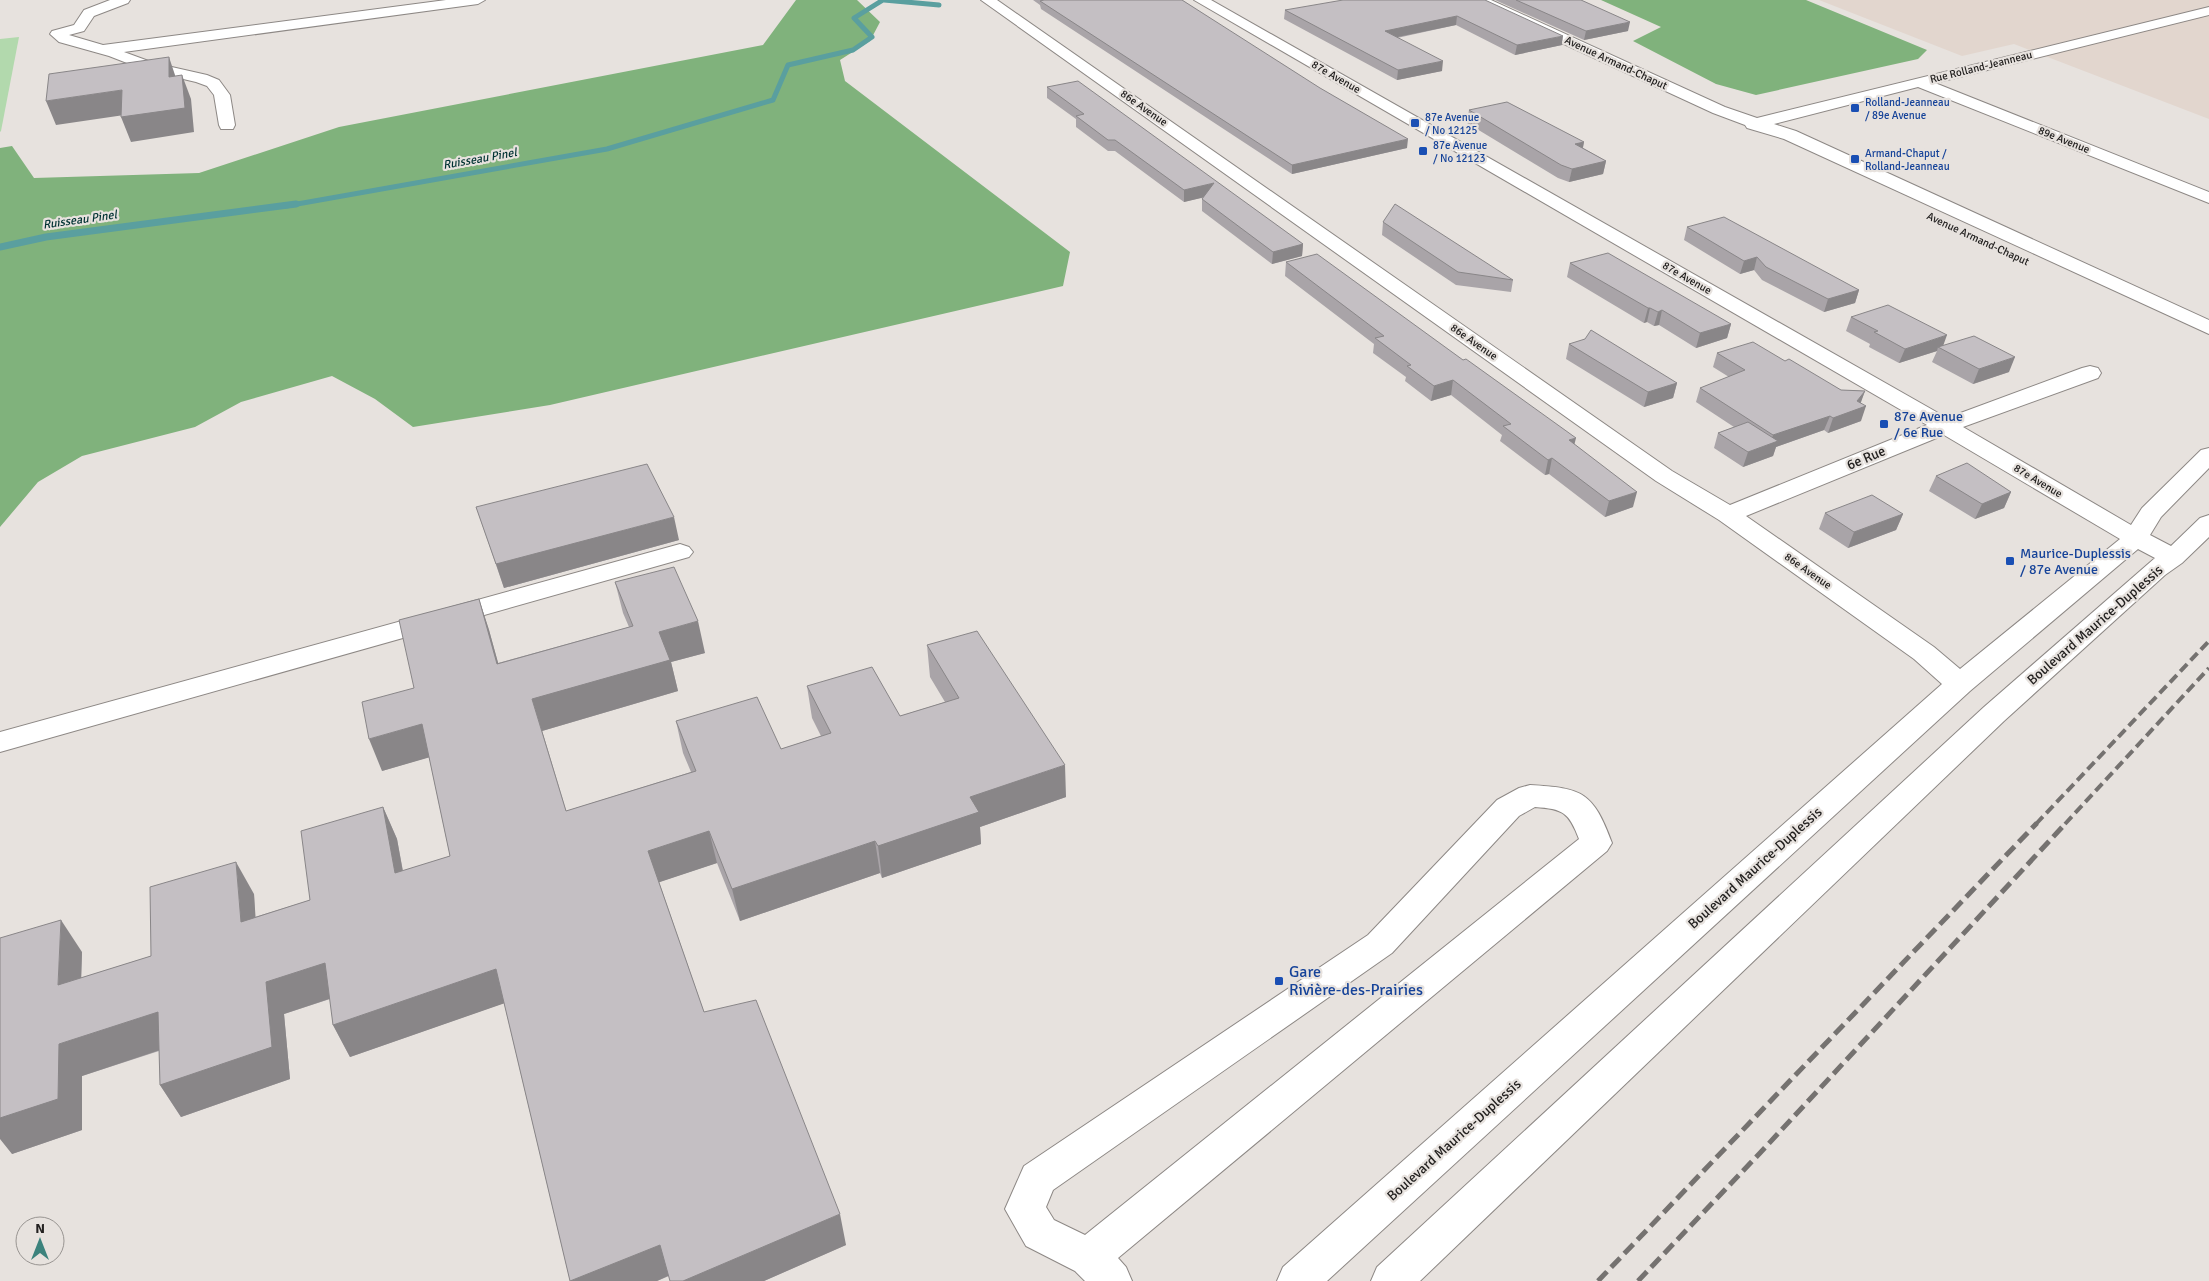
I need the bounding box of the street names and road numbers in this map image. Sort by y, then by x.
street label: Avenue Armand-Chaput [1563,34,1669,93]
street label: Rue Rolland-Jeanneau [1928,48,2034,86]
street label: 87e Avenue [1309,58,1363,96]
street label: 86e Avenue [1118,87,1170,129]
street label: 89e Avenue [2036,124,2092,156]
street label: Avenue Armand-Chaput [1925,210,2031,269]
street label: 87e Avenue [1660,259,1714,297]
street label: 86e Avenue [1448,321,1500,363]
street label: 6e Rue [1844,442,1888,474]
street label: 87e Avenue [2011,461,2065,501]
street label: 86e Avenue [1782,550,1834,592]
street label: Boulevard Maurice-Duplessis [2024,561,2166,689]
street label: Boulevard Maurice-Duplessis [1685,803,1825,933]
street label: Boulevard Maurice-Duplessis [1384,1075,1524,1205]

